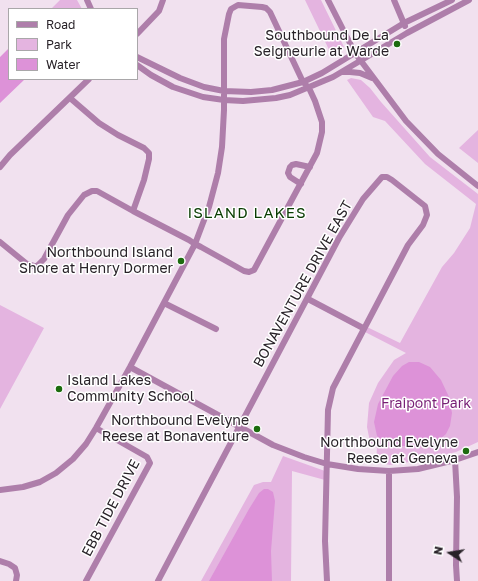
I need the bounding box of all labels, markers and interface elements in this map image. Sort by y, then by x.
legend [8,8,138,80]
text: Road [46,17,75,32]
place label: Southbound De La Seigneurie at Warde [254,28,389,60]
text: Park [46,37,72,52]
marker: Southbound De La Seigneurie at Warde [392,39,402,49]
text: Water [46,57,80,72]
street label: BONAVENTURE DRIVE EAST [250,198,356,370]
district label: ISLAND LAKES [187,204,307,222]
place label: Northbound Island Shore at Henry Dormer [19,245,173,278]
marker: Northbound Island Shore at Henry Dormer [176,256,186,266]
place label: Island Lakes Community School [67,373,194,406]
marker: Island Lakes Community School [54,384,64,394]
park label: Fraipont Park [381,396,471,412]
place label: Northbound Evelyne Reese at Bonaventure [102,413,249,446]
marker: Northbound Evelyne Reese at Bonaventure [252,424,262,434]
place label: Northbound Evelyne Reese at Geneva [320,435,458,468]
marker: Northbound Evelyne Reese at Geneva [461,446,471,456]
street label: EBB TIDE DRIVE [78,457,144,559]
north arrow [430,533,470,573]
text: N [431,545,445,556]

